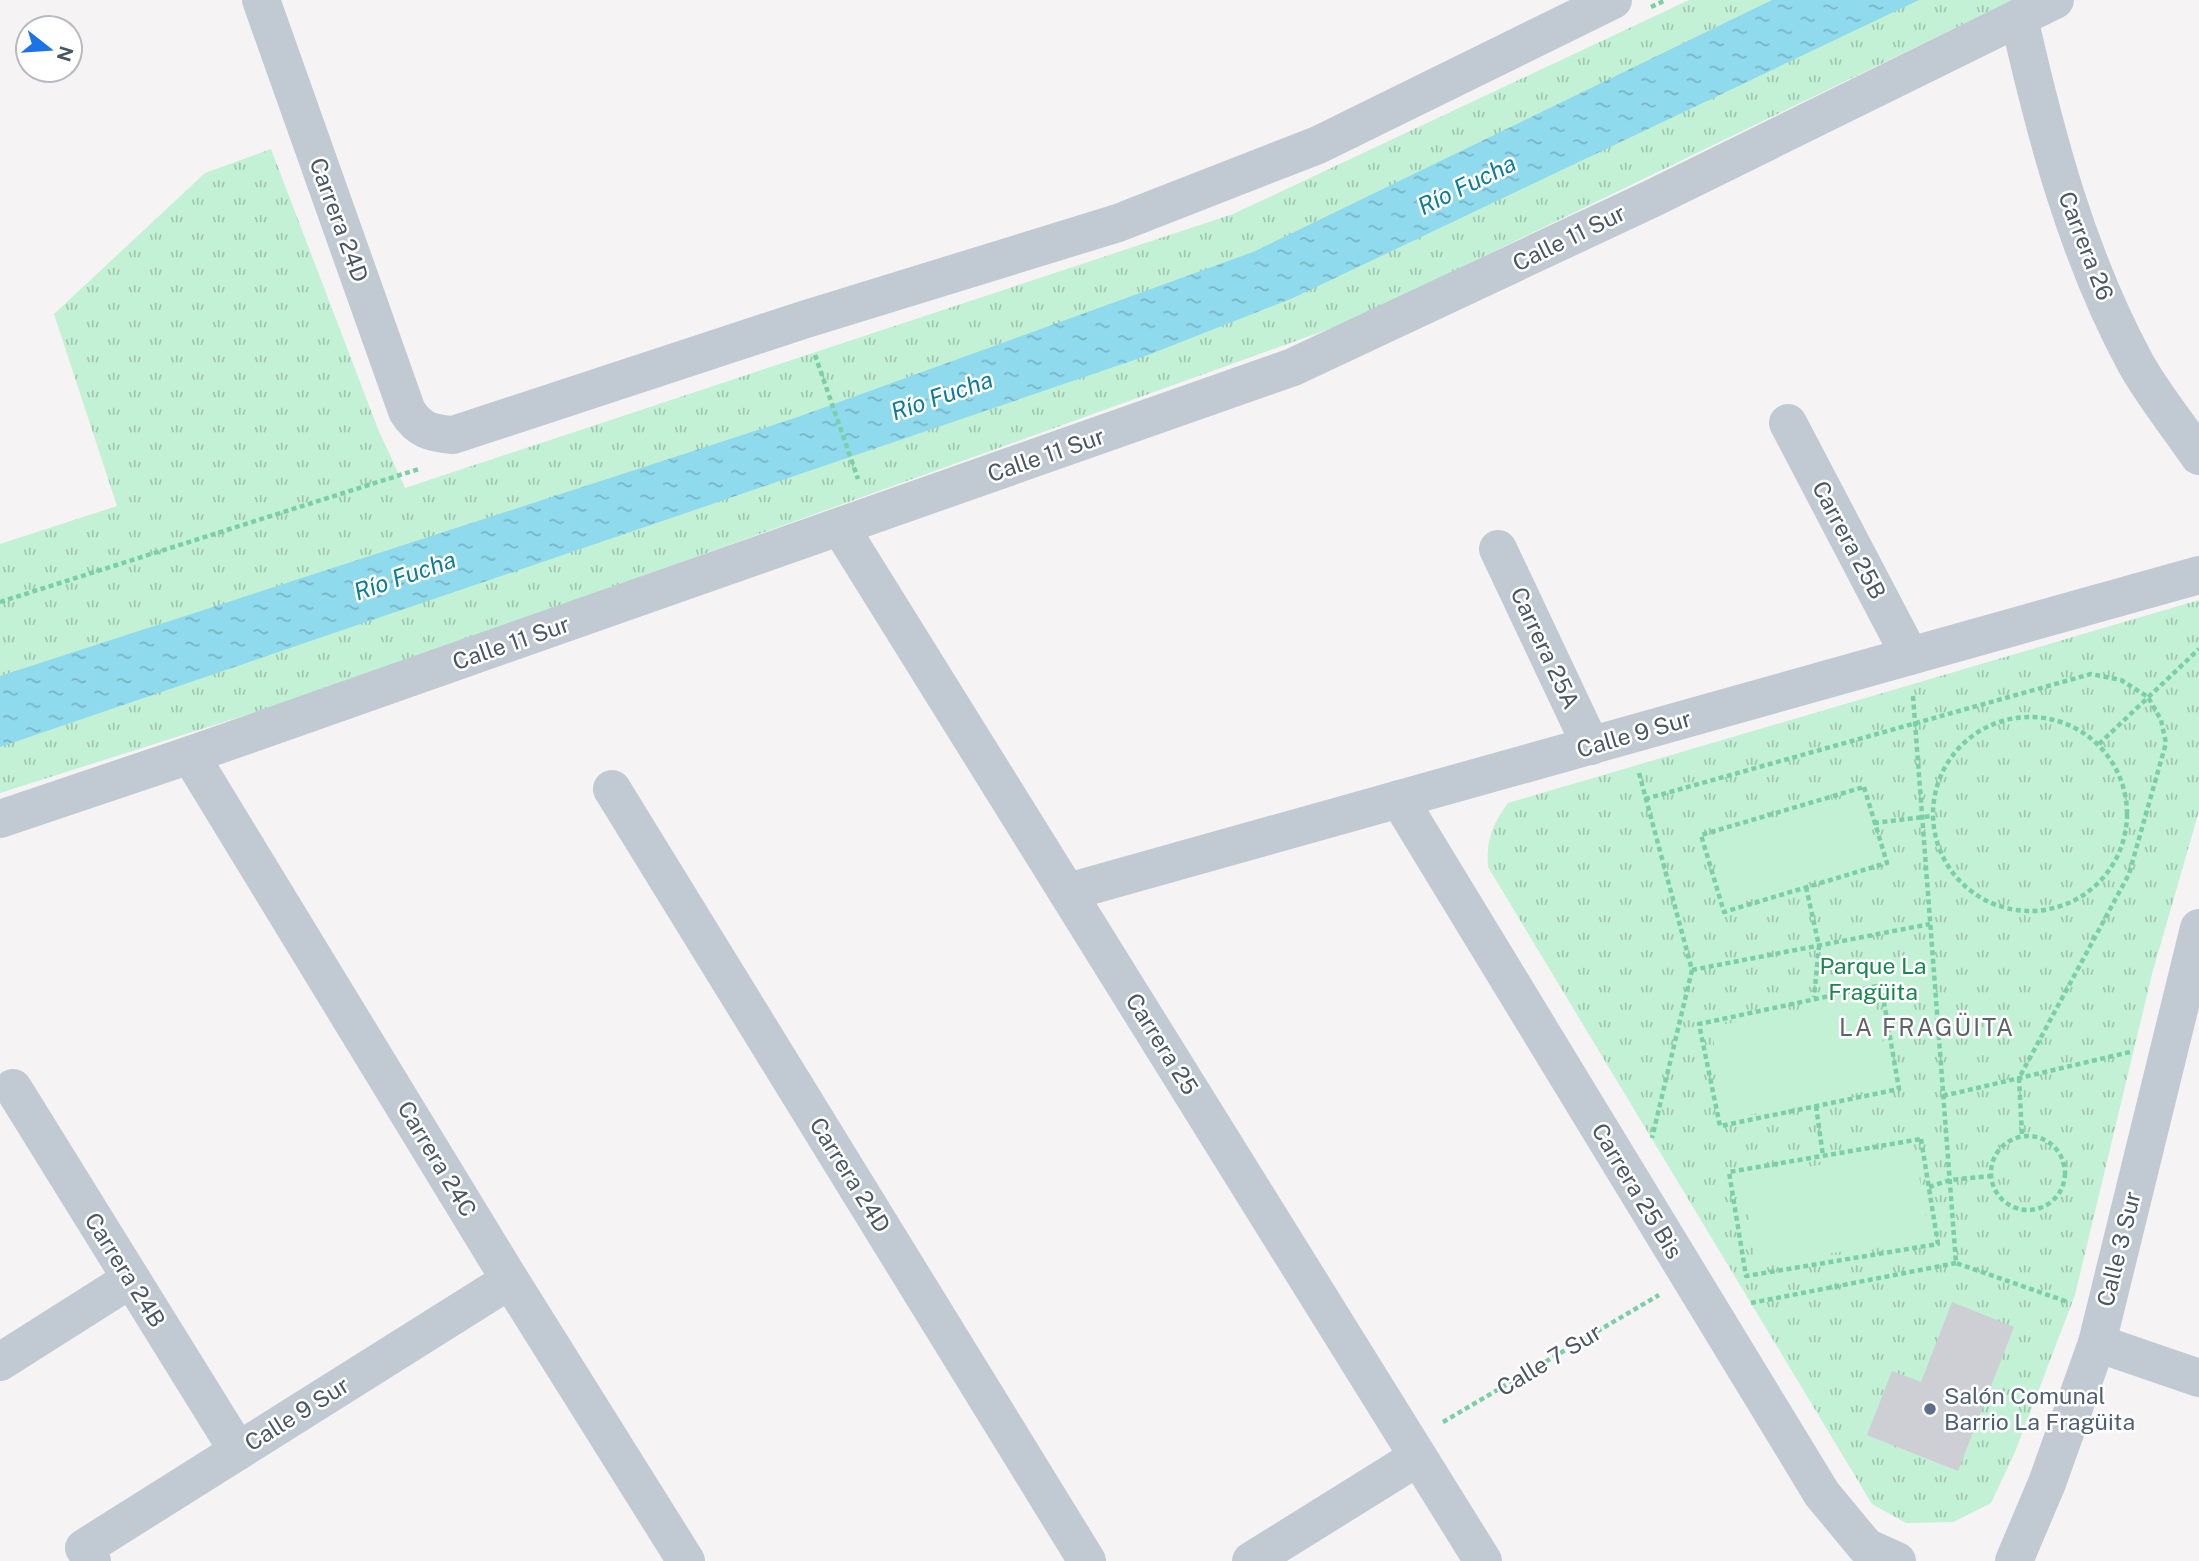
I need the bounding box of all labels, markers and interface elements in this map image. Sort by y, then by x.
north arrow [14,14,84,84]
text: N [53,44,78,64]
water label: Río Fucha [1413,148,1520,220]
street label: Carrera 24D [305,154,374,286]
street label: Carrera 26 [2053,188,2120,304]
street label: Calle 11 Sur [1508,199,1630,276]
water label: Río Fucha [887,365,996,426]
street label: Calle 11 Sur [984,422,1108,487]
street label: Carrera 25B [1807,476,1892,603]
water label: Río Fucha [350,545,459,606]
street label: Carrera 25A [1506,583,1585,713]
street label: Calle 11 Sur [449,610,573,675]
street label: Calle 9 Sur [1574,704,1694,763]
park label: Parque La Fragüita [1819,952,1927,1005]
street label: Carrera 25 [1121,988,1204,1099]
district label: LA FRAGÜITA [1839,1012,2015,1041]
street label: Carrera 24C [392,1096,483,1221]
street label: Carrera 24D [804,1112,896,1237]
street label: Carrera 25 Bis [1586,1118,1688,1263]
street label: Calle 3 Sur [2091,1188,2146,1309]
street label: Carrera 24B [80,1208,171,1332]
street label: Calle 7 Sur [1492,1318,1606,1401]
street label: Calle 9 Sur [240,1371,354,1456]
place label: Salón Comunal Barrio La Fragüita [1944,1382,2135,1435]
marker: Salón Comunal Barrio La Fragüita [1922,1401,1938,1417]

